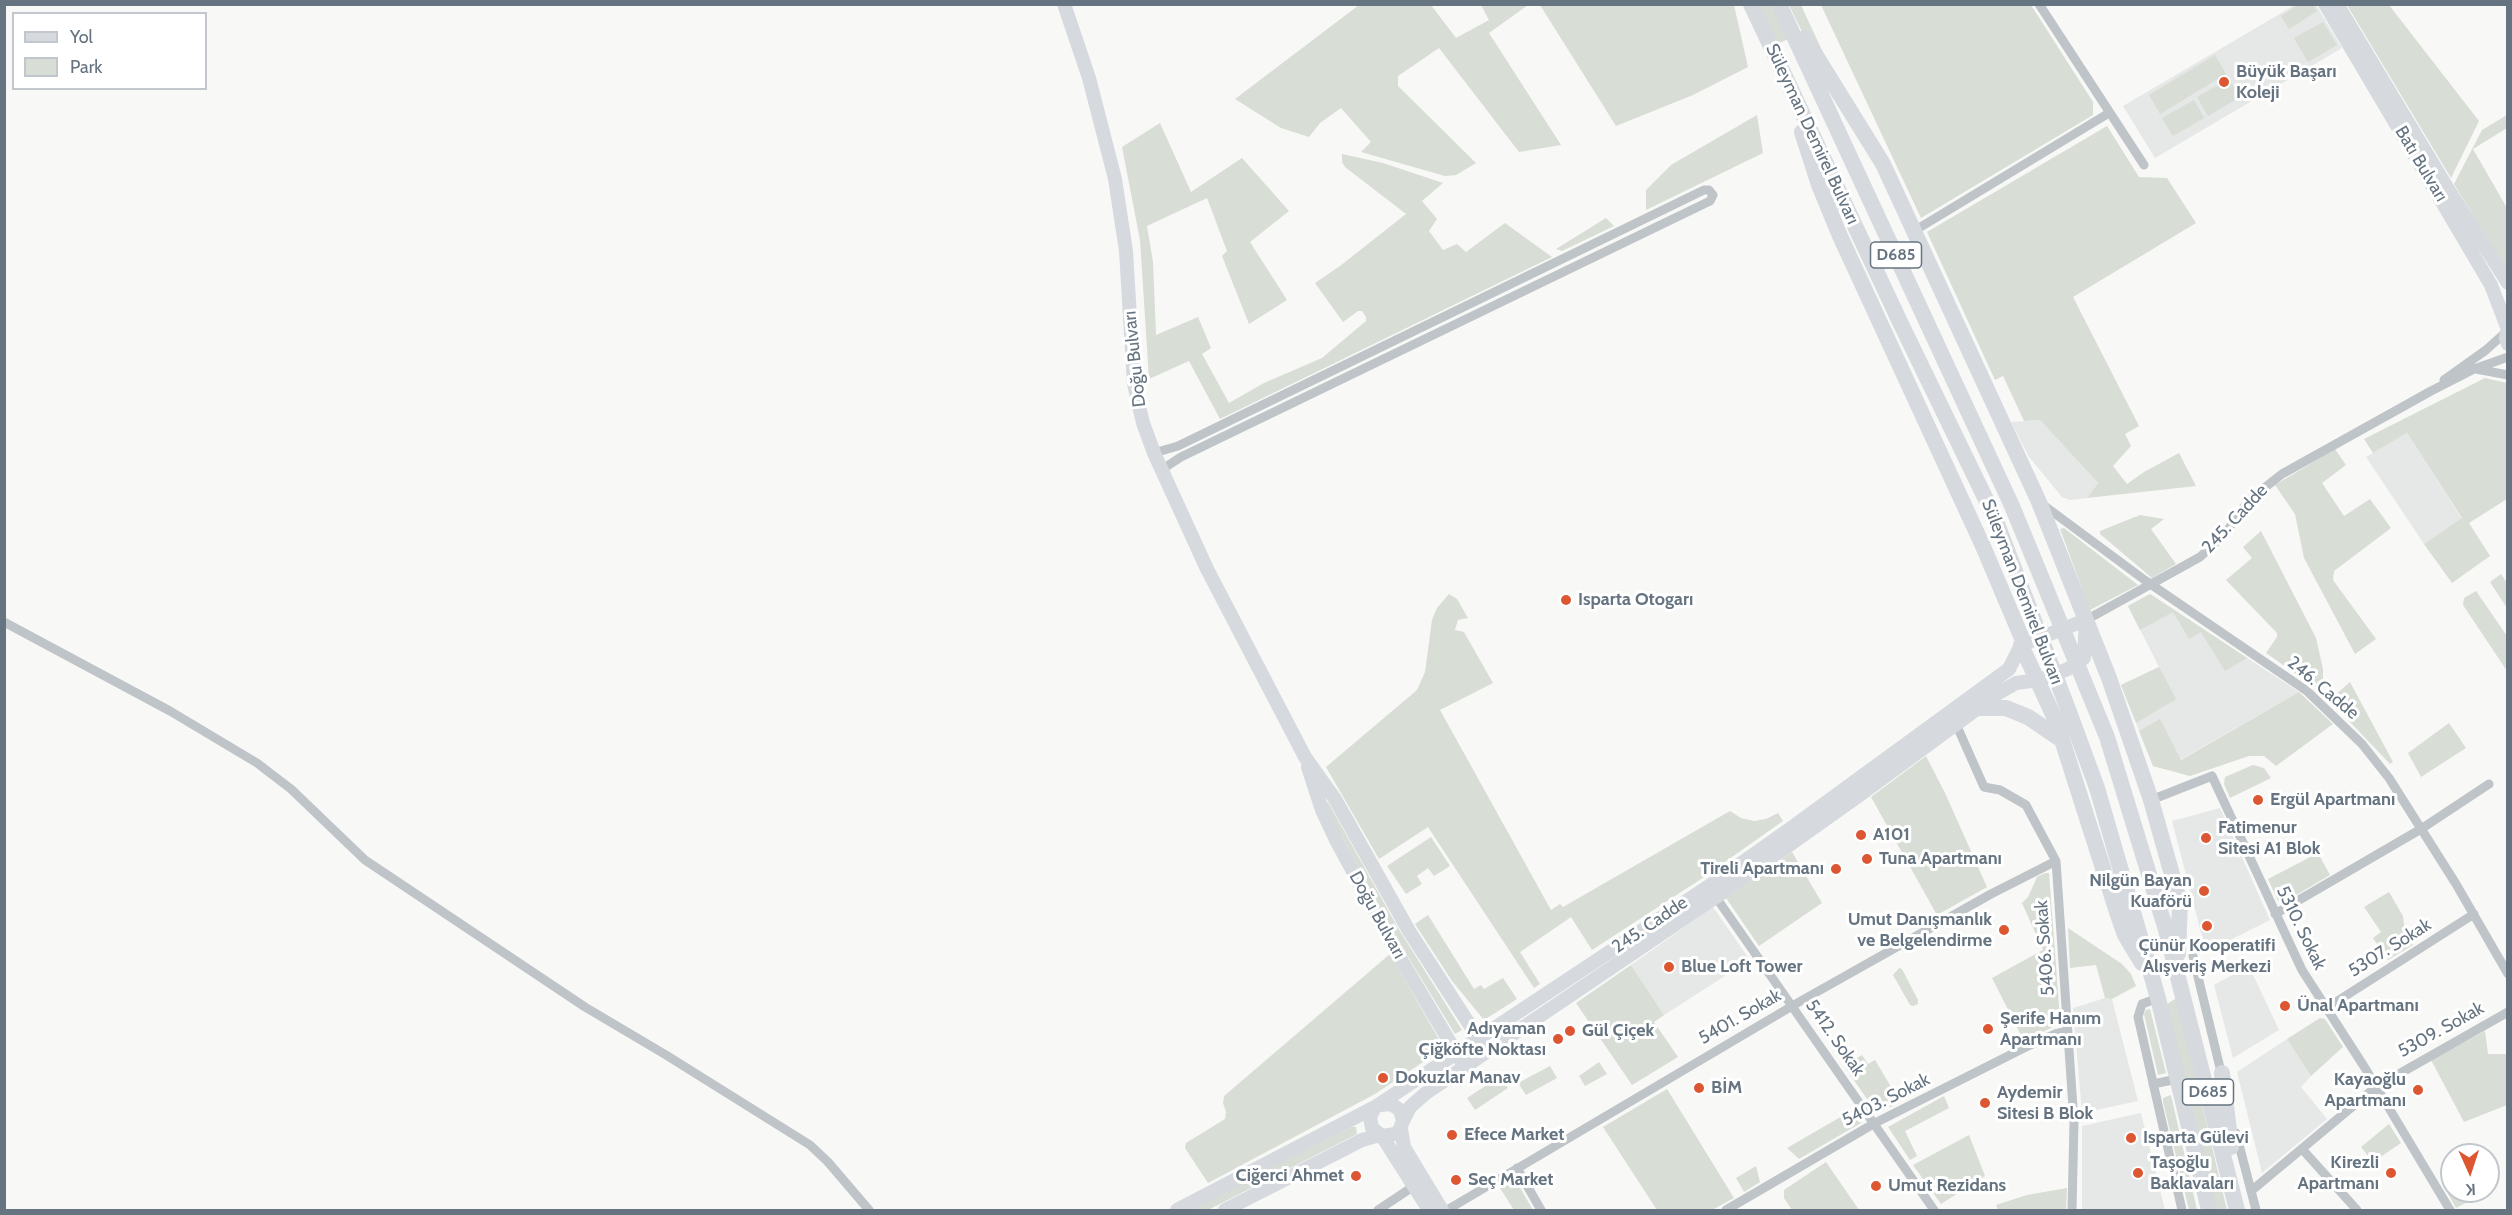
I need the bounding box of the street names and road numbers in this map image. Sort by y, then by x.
street label: Süleyman Demirel Bulvarı [1761,40,1863,228]
street label: Batı Bulvarı [2390,122,2452,206]
road number: D685 [1870,242,1922,268]
street label: Doğu Bulvarı [1119,310,1151,408]
street label: 245. Cadde [2198,480,2272,558]
street label: Süleyman Demirel Bulvarı [1977,496,2067,688]
street label: 246. Cadde [2283,652,2363,724]
street label: Doğu Bulvarı [1344,868,1410,962]
street label: 5310. Sokak [2271,883,2331,973]
street label: 245. Cadde [1608,892,1692,958]
street label: 5406. Sokak [2031,899,2059,997]
street label: 5307. Sokak [2345,914,2435,982]
street label: 5401. Sokak [1695,985,1785,1049]
street label: 5412. Sokak [1801,996,1869,1080]
street label: 5309. Sokak [2394,998,2488,1062]
street label: 5403. Sokak [1839,1069,1933,1131]
road number: D685 [2182,1079,2234,1105]

